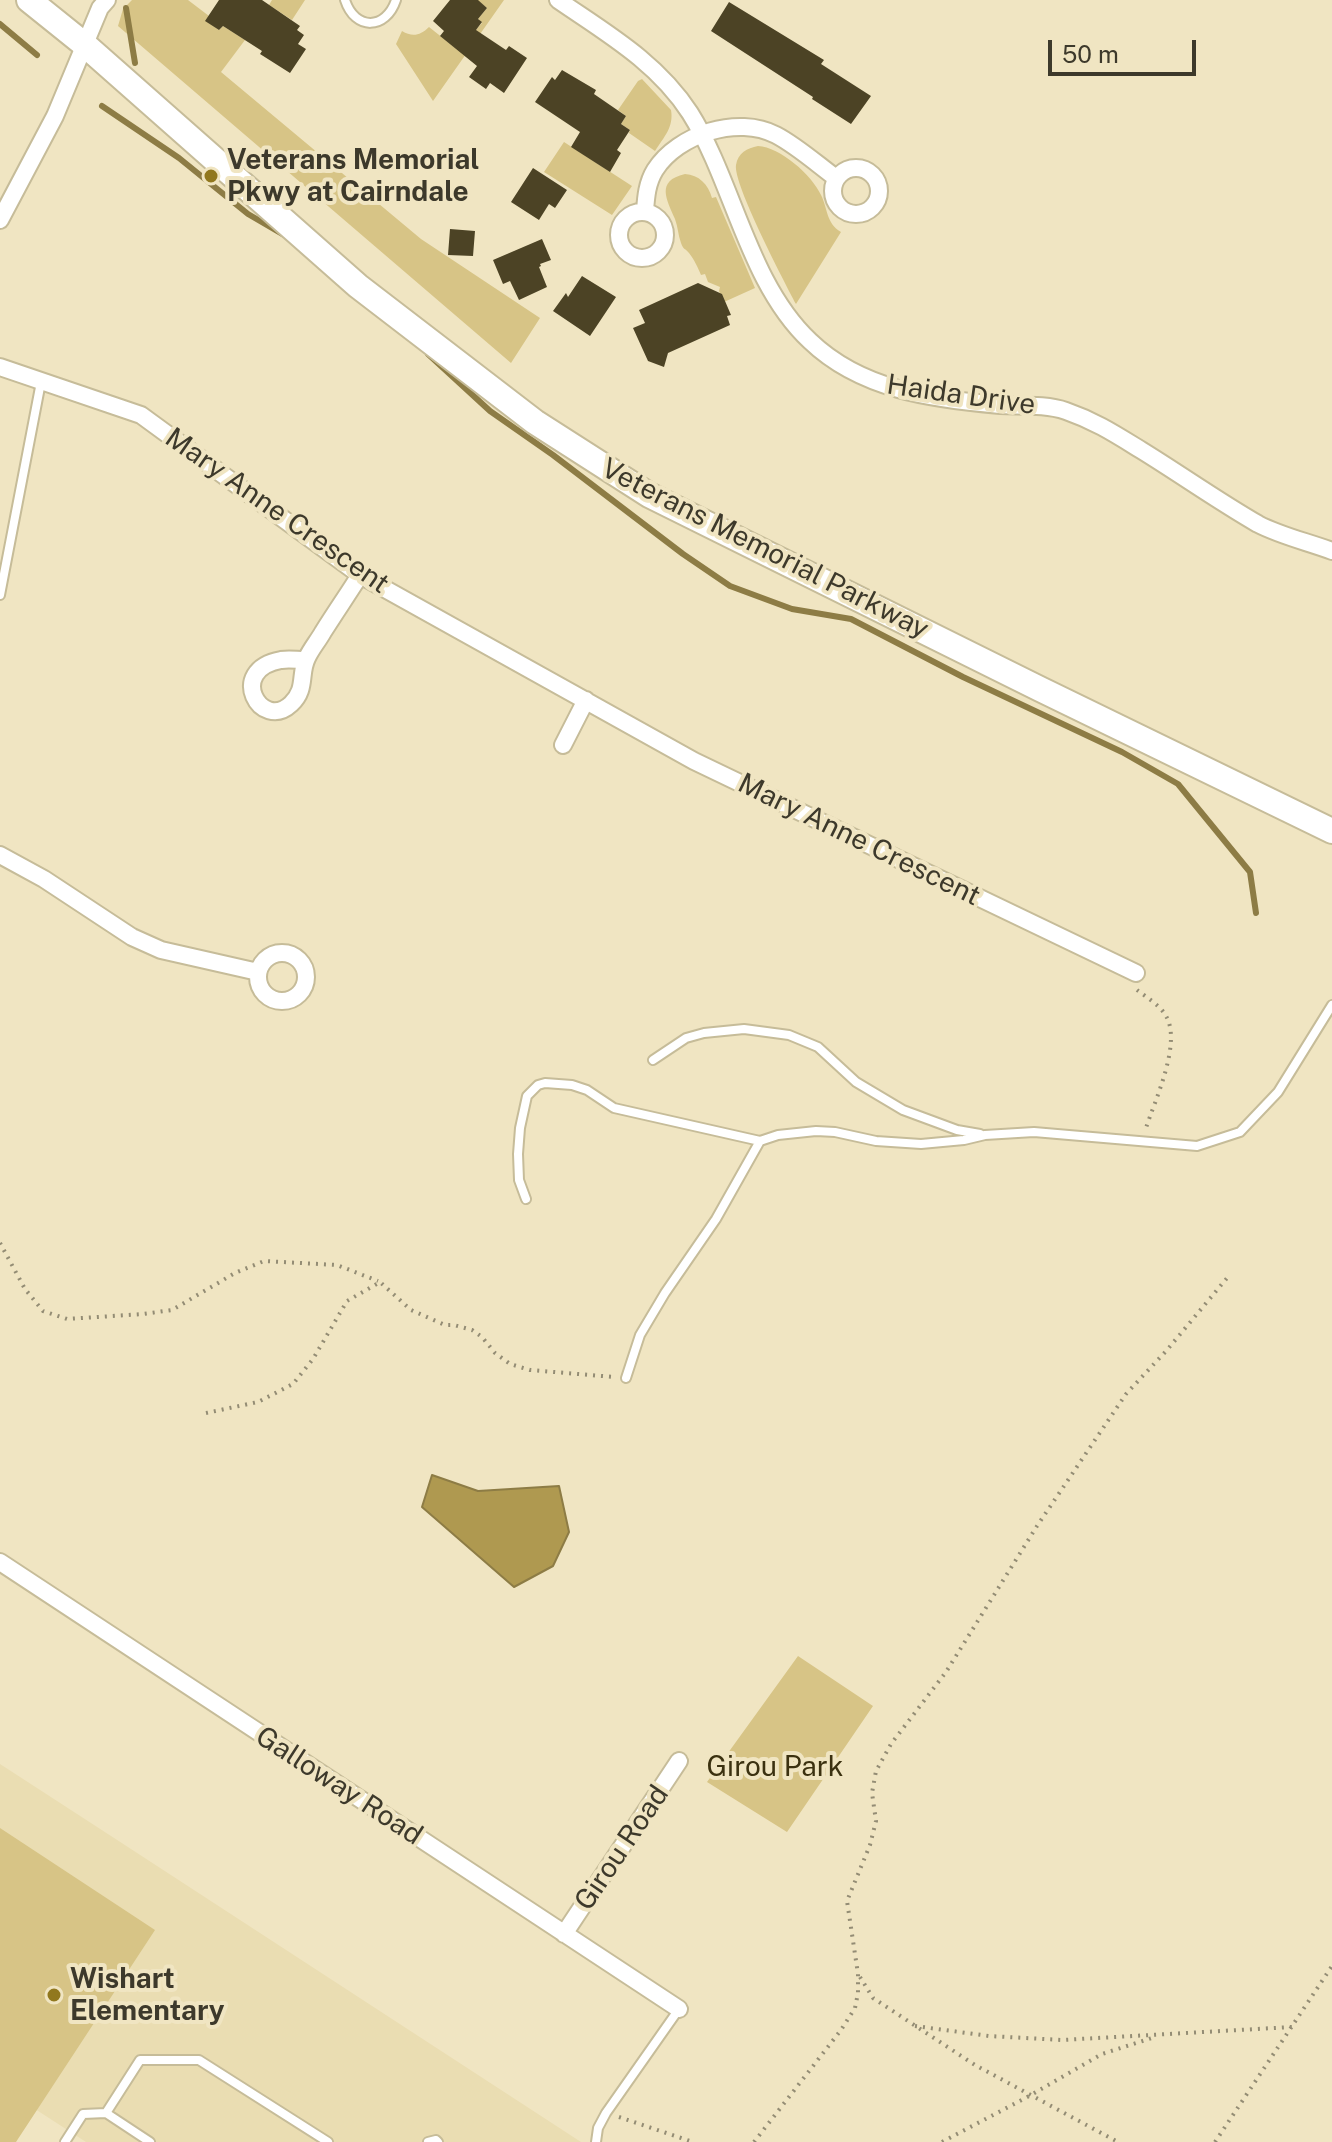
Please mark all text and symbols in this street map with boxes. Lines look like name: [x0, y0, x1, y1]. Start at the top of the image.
scale bar: [1052, 24, 1200, 74]
text: 50 m: [1062, 40, 1119, 68]
place label: Veterans Memorial Pkwy at Cairndale: [227, 143, 479, 209]
marker: Veterans Memorial Pkwy at Cairndale: [202, 167, 220, 185]
street label: Haida Drive: [885, 368, 1037, 422]
street label: Mary Anne Crescent: [159, 421, 395, 601]
street label: Veterans Memorial Parkway: [596, 452, 934, 646]
street label: Mary Anne Crescent: [732, 767, 986, 913]
street label: Galloway Road: [249, 1720, 429, 1852]
park label: Girou Park: [707, 1750, 843, 1784]
street label: Girou Road: [568, 1779, 676, 1917]
place label: Wishart Elementary: [70, 1962, 225, 2028]
marker: Wishart Elementary: [45, 1986, 63, 2004]

